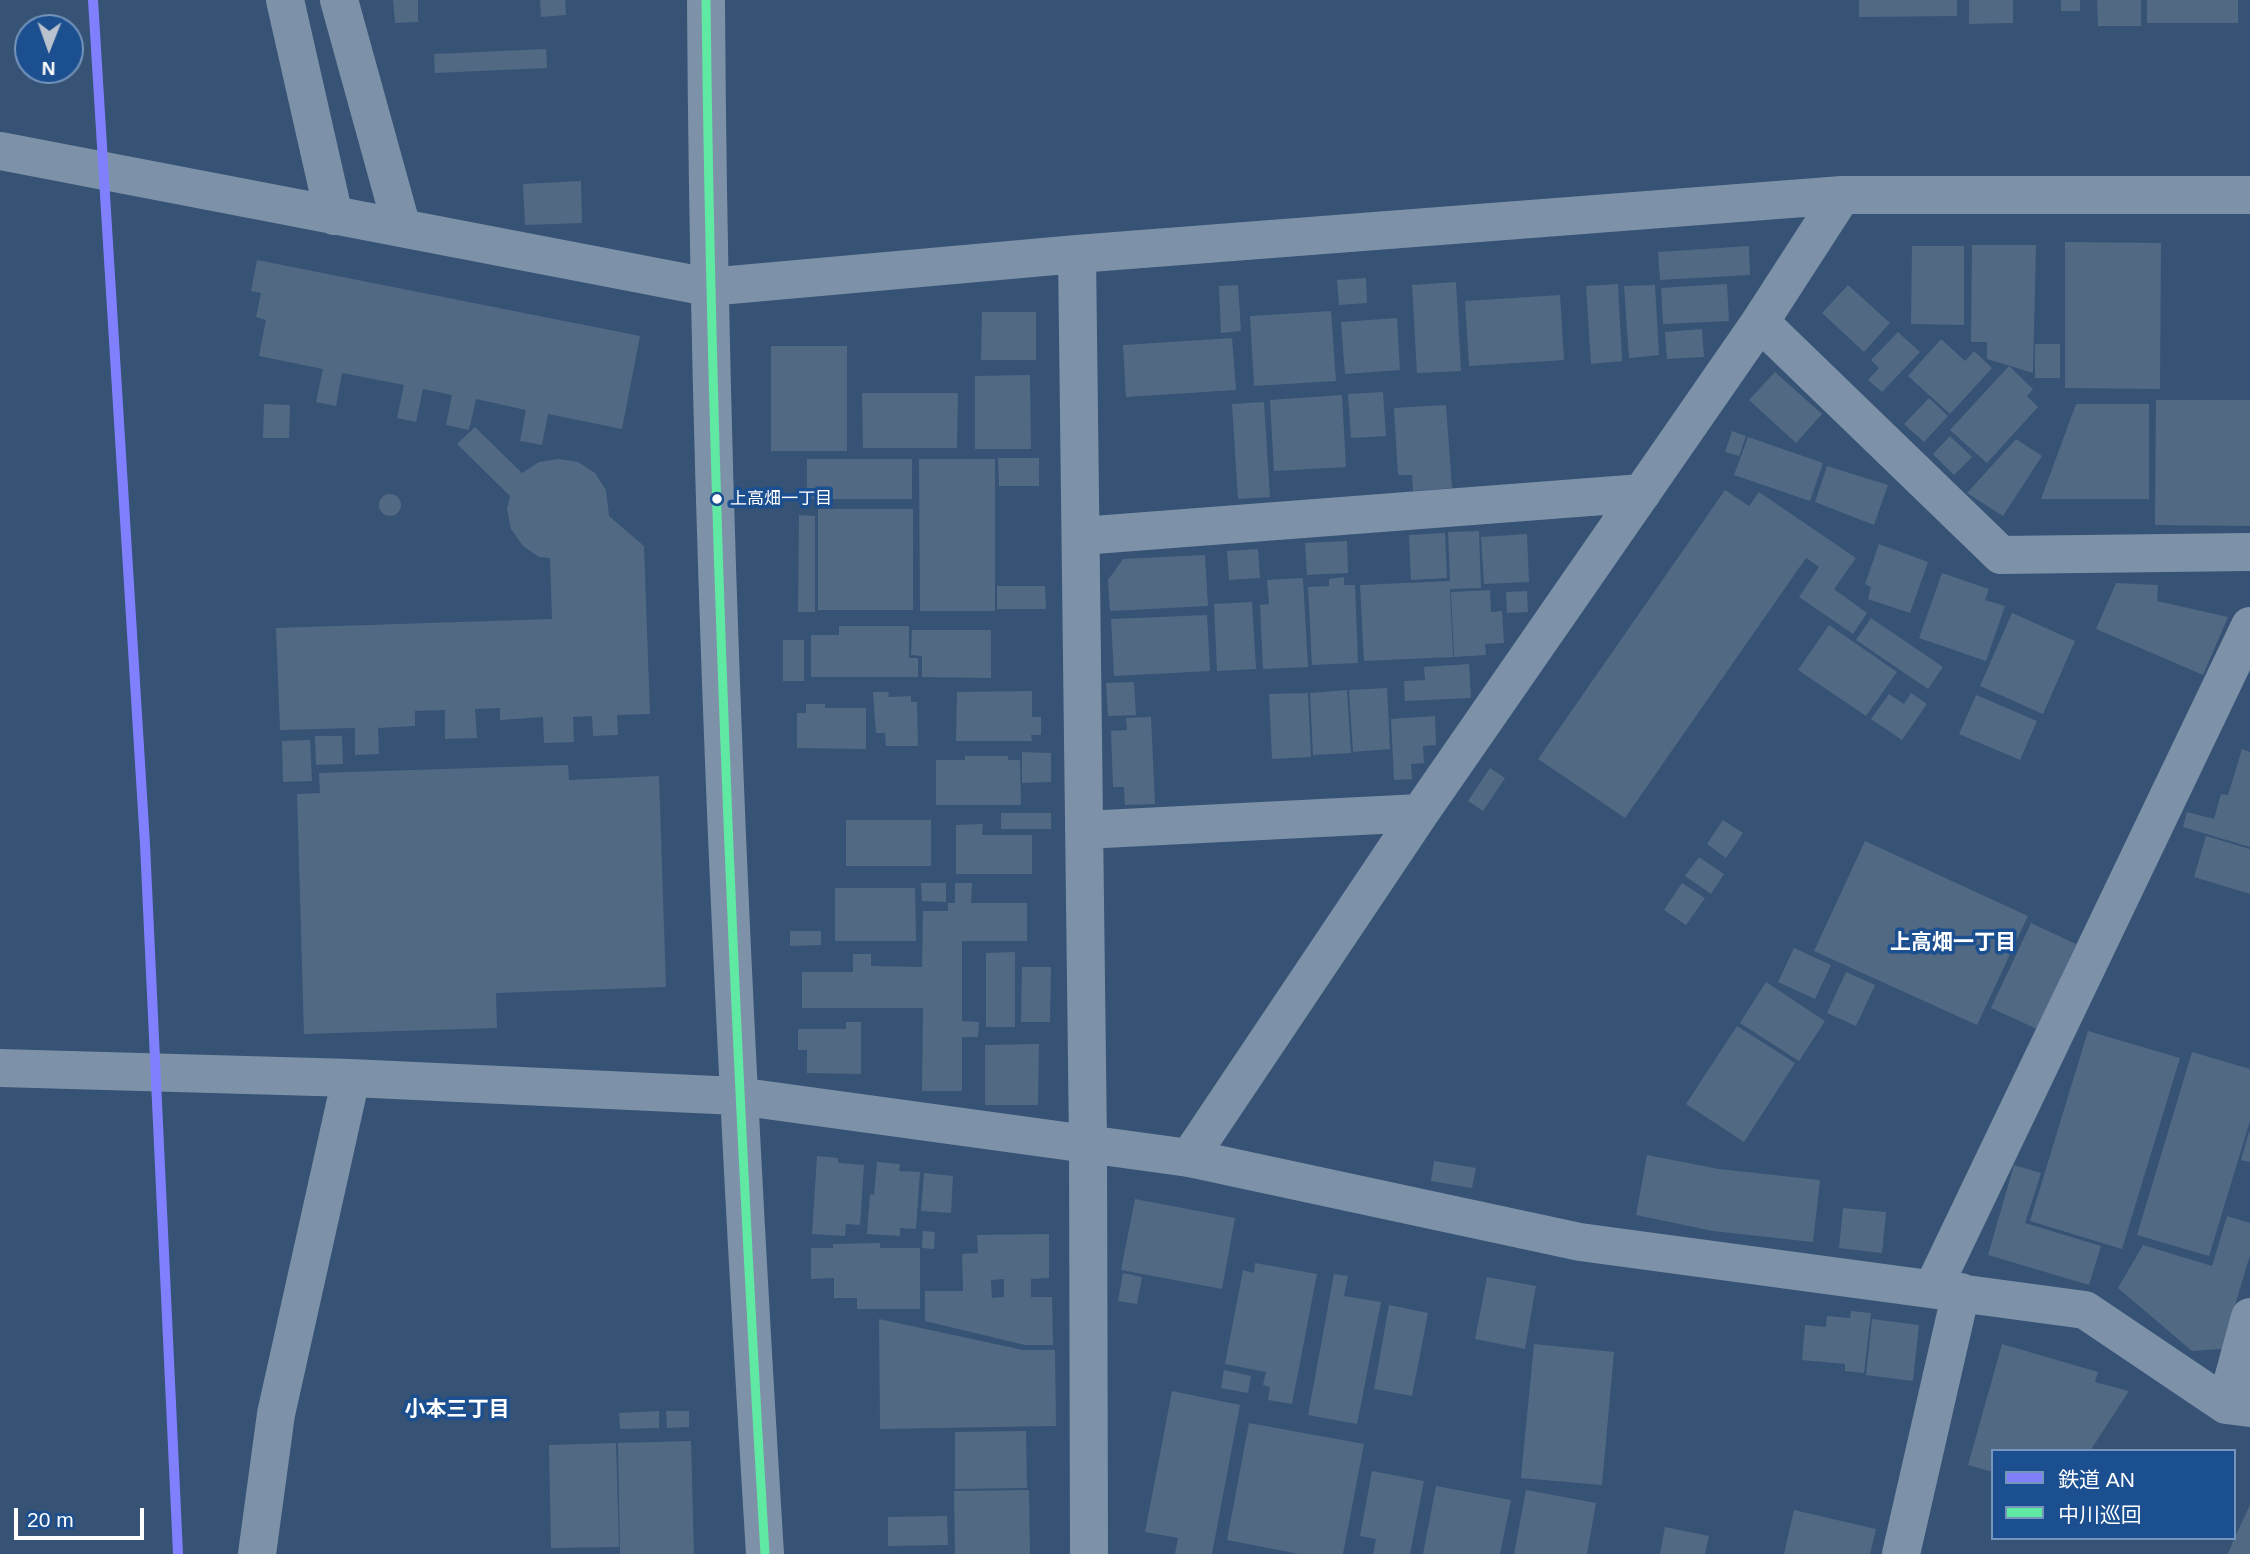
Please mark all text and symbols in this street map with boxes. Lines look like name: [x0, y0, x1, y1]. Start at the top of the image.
north arrow: [14, 14, 84, 84]
text: N: [42, 58, 56, 79]
place label: 上高畑一丁目: [730, 489, 832, 509]
marker: 上高畑一丁目: [710, 492, 724, 506]
district label: 上高畑一丁目: [1890, 930, 2016, 956]
district label: 小本三丁目: [405, 1397, 509, 1423]
legend: [1991, 1449, 2236, 1540]
text: 鉄道 AN: [2058, 1468, 2135, 1491]
scale bar: [18, 1494, 147, 1538]
text: 中川巡回: [2058, 1503, 2142, 1526]
text: 20 m: [27, 1508, 74, 1531]

